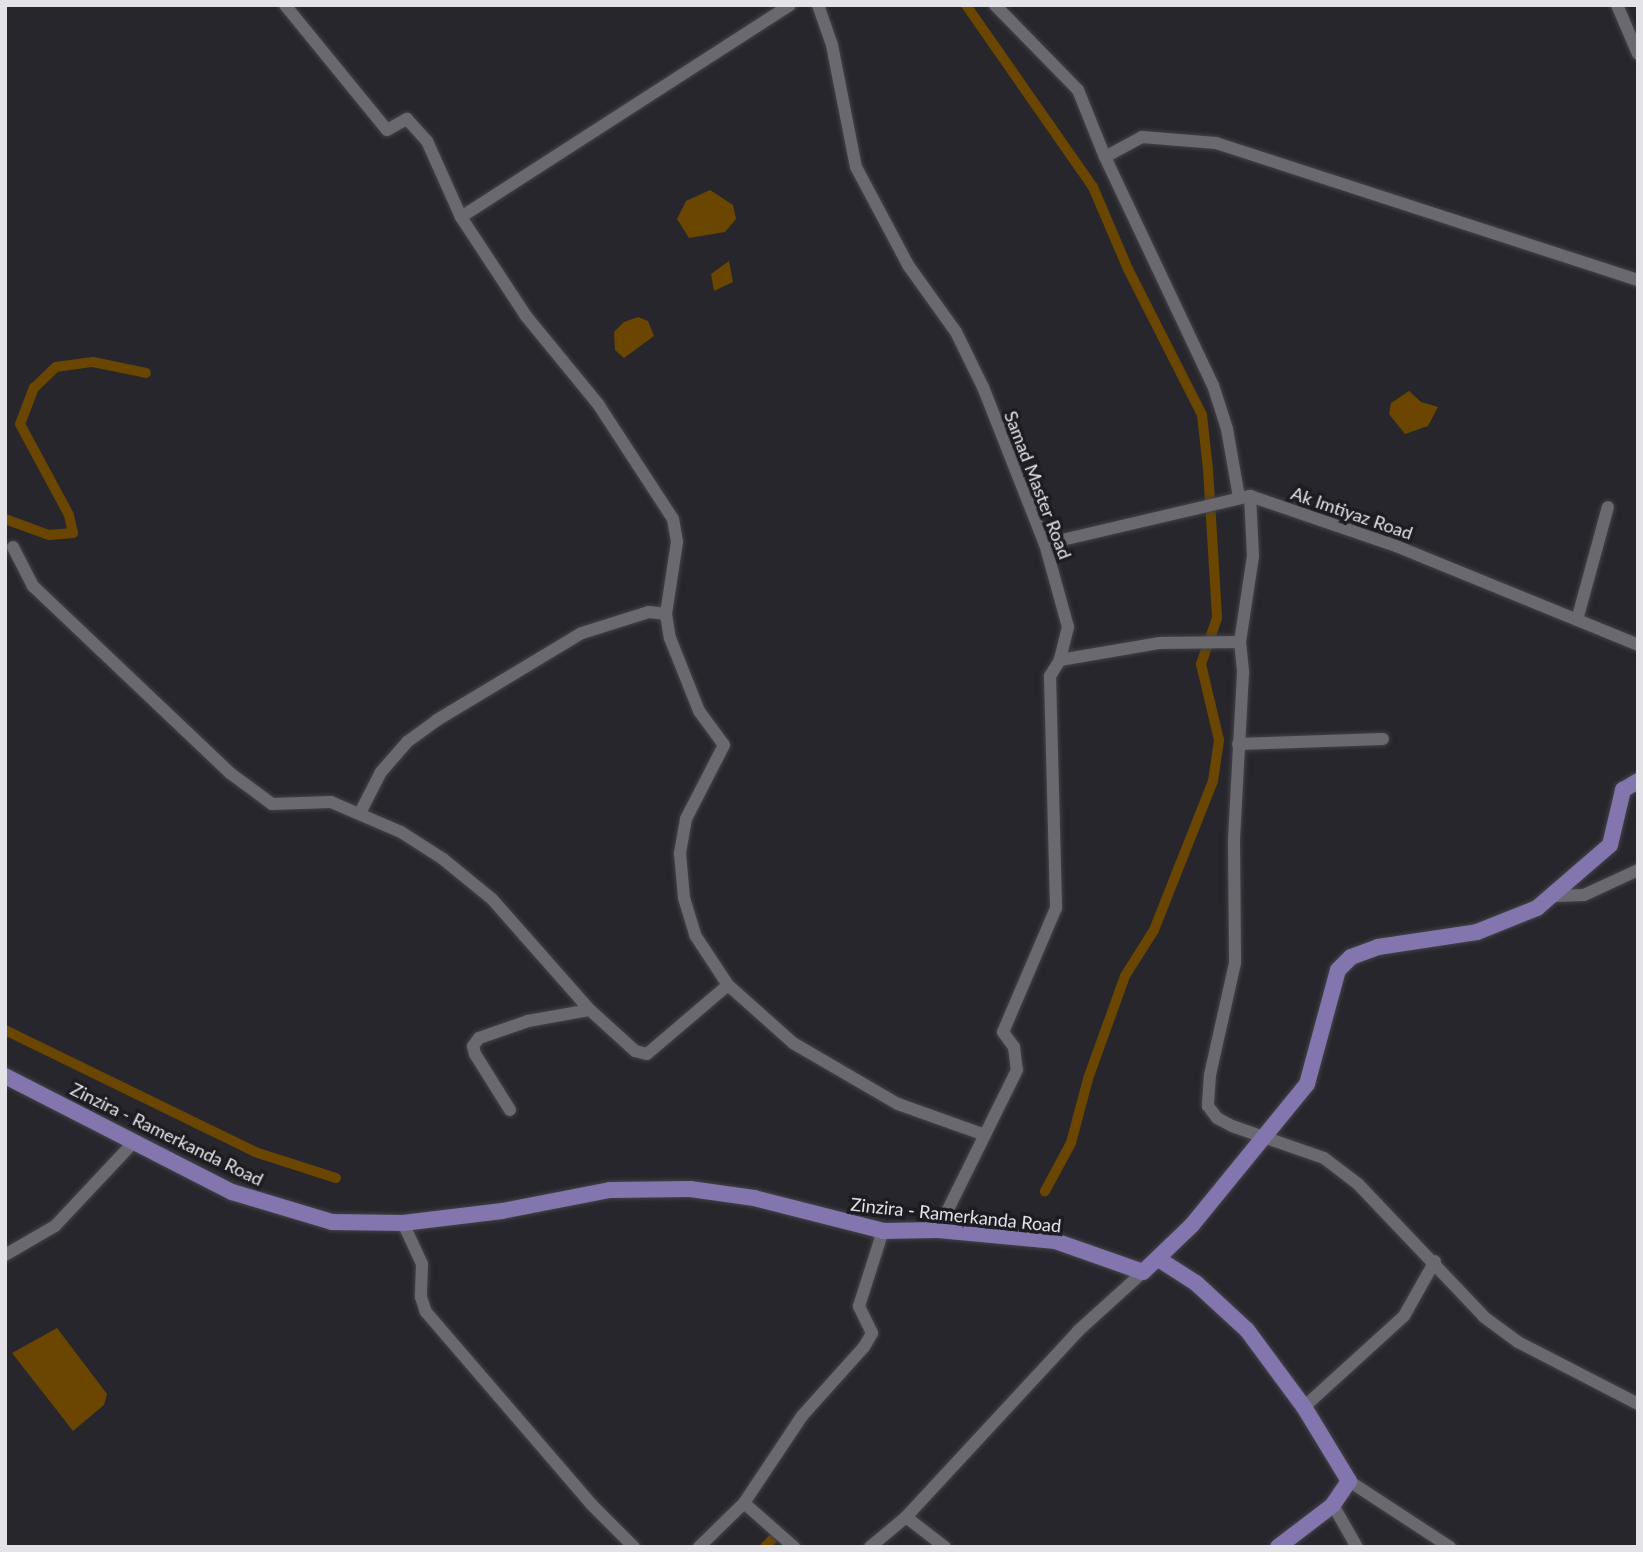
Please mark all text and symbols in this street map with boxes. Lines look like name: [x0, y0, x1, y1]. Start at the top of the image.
street label: Samad Master Road: [1000, 408, 1076, 562]
street label: Ak Imtiyaz Road: [1288, 482, 1416, 544]
street label: Zinzira - Ramerkanda Road: [67, 1078, 267, 1190]
street label: Zinzira - Ramerkanda Road: [850, 1193, 1062, 1237]

